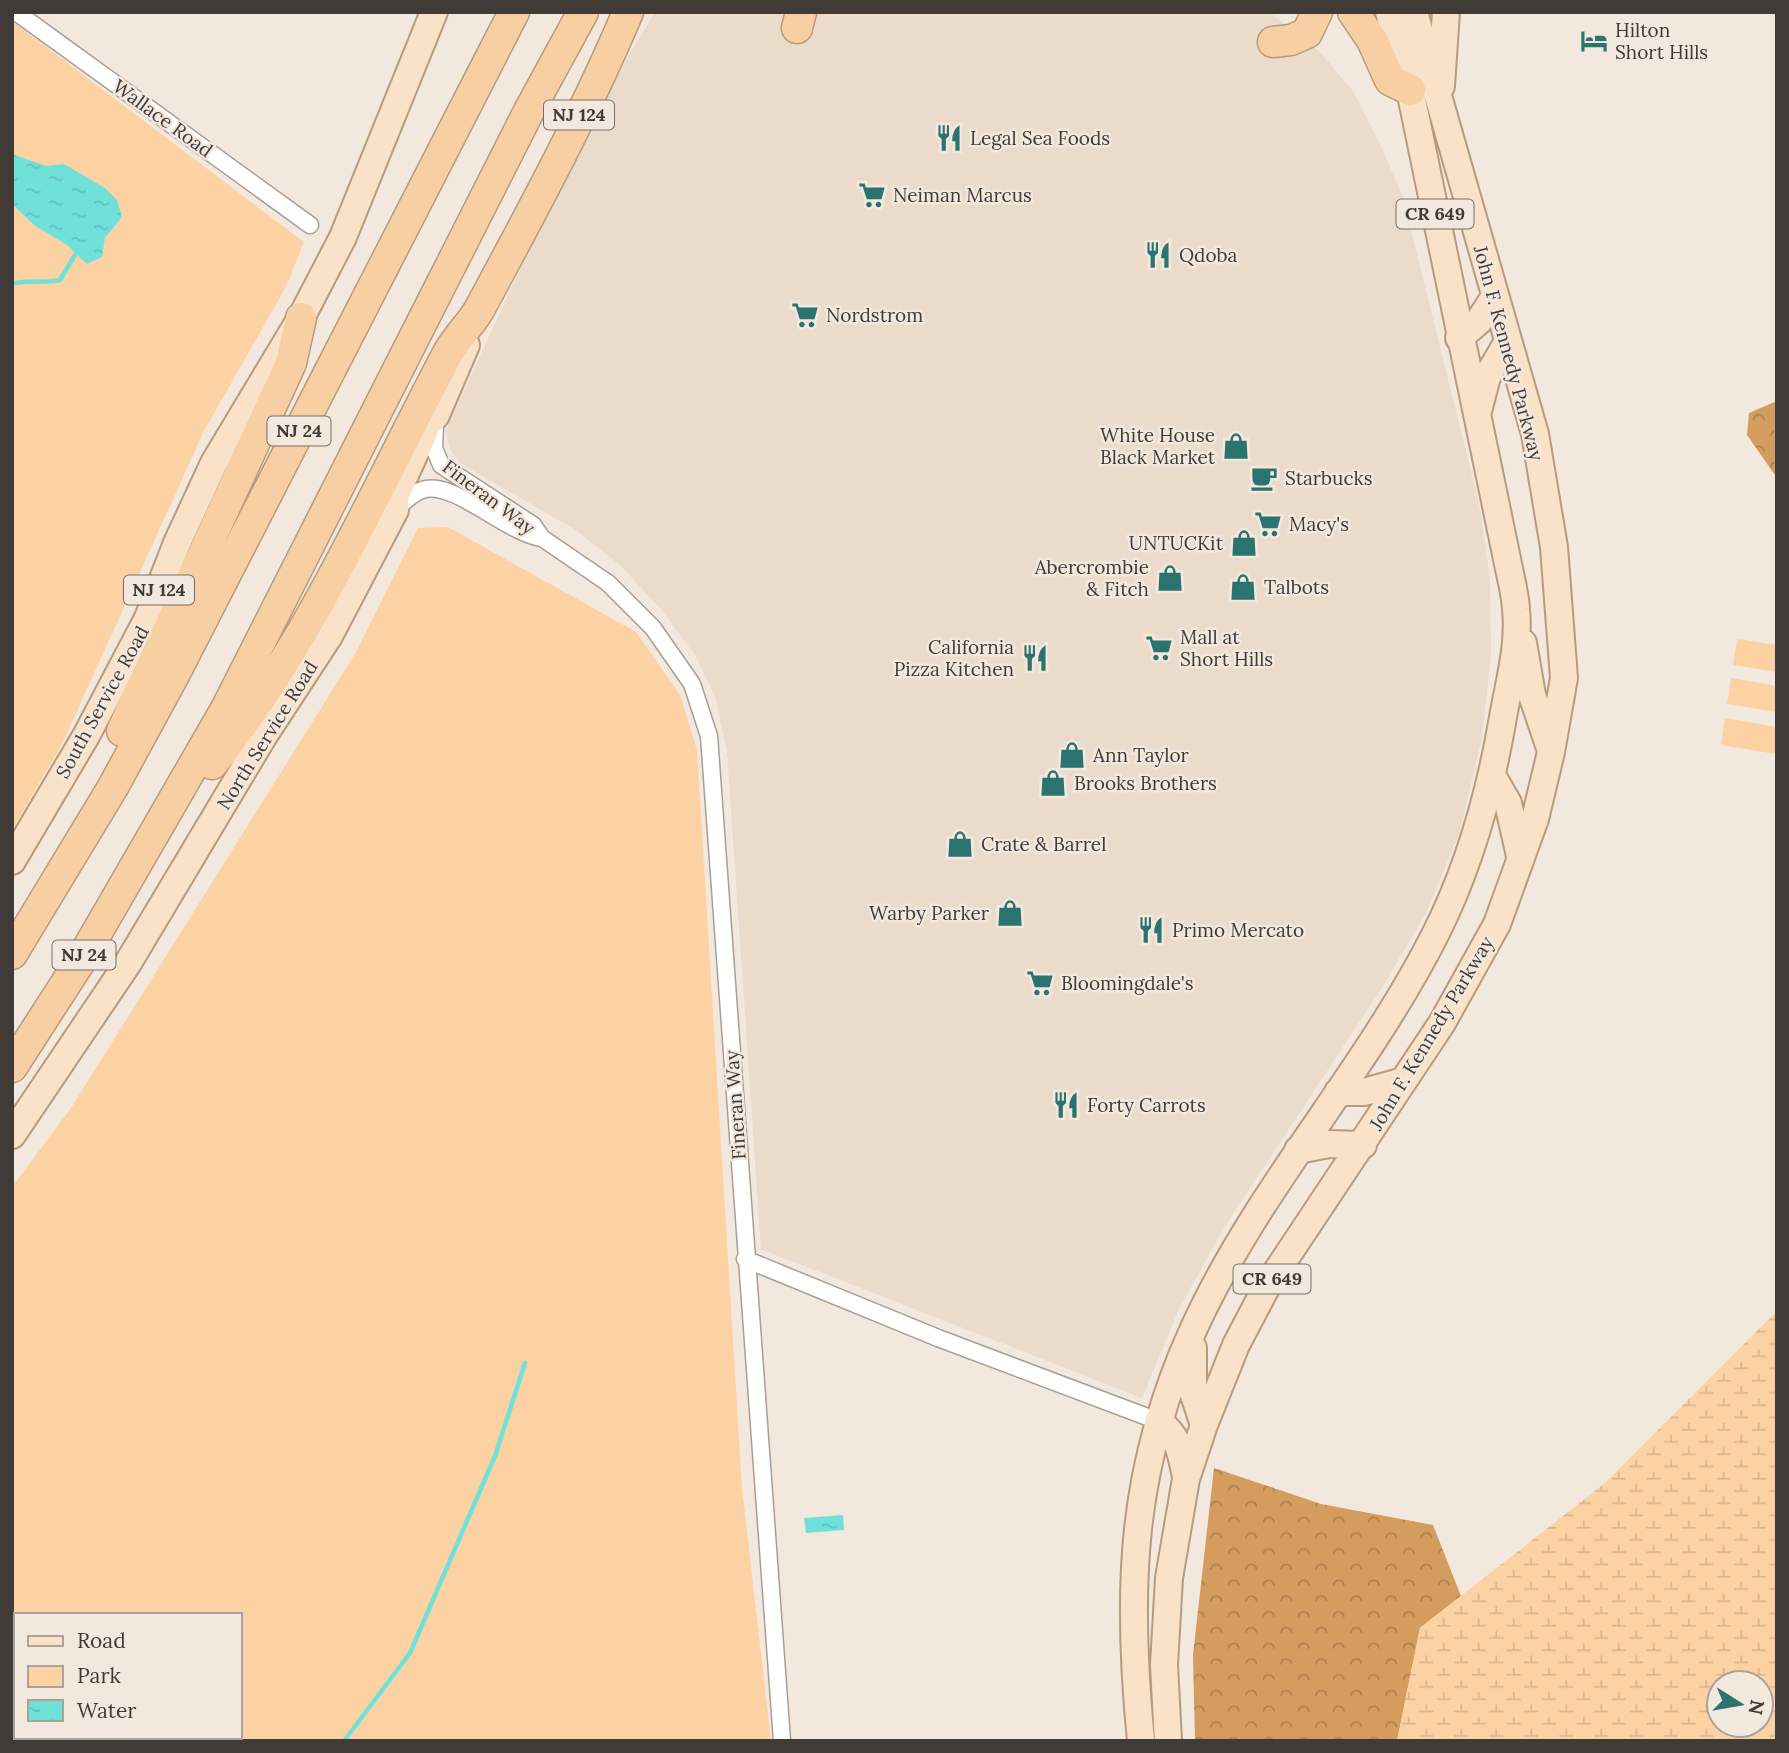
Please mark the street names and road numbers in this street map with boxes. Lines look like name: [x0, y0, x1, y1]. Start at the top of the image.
street label: Wallace Road: [108, 74, 218, 162]
road number: NJ 124: [544, 100, 614, 130]
road number: CR 649: [1396, 200, 1474, 229]
street label: John F. Kennedy Parkway: [1468, 242, 1549, 463]
road number: NJ 24: [268, 416, 330, 446]
street label: Fineran Way: [438, 454, 540, 540]
road number: NJ 124: [124, 576, 194, 604]
street label: South Service Road: [50, 622, 154, 782]
street label: North Service Road: [211, 656, 323, 814]
street label: John F. Kennedy Parkway: [1363, 932, 1498, 1135]
road number: NJ 24: [52, 940, 116, 970]
street label: Fineran Way: [719, 1049, 751, 1161]
road number: CR 649: [1234, 1264, 1310, 1294]

